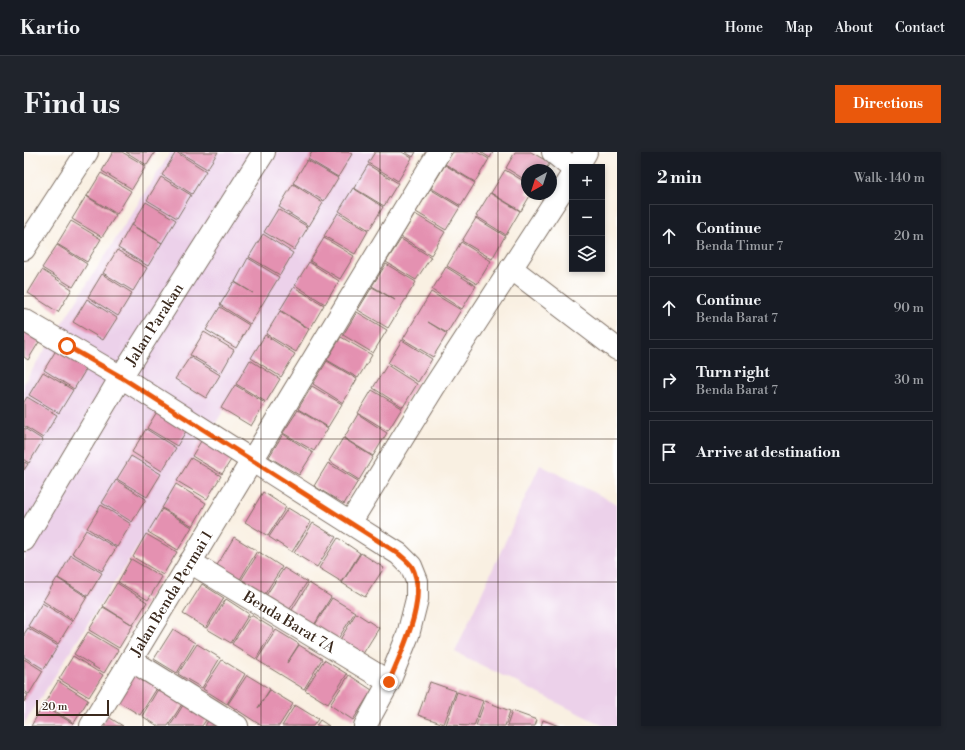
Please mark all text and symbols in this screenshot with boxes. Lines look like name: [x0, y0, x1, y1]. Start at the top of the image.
text: Kartio: [20, 16, 80, 40]
text: Home: [725, 19, 763, 37]
text: Map: [785, 19, 813, 37]
text: About: [835, 19, 873, 37]
text: Contact: [895, 19, 945, 37]
button: Directions: [835, 85, 941, 123]
text: Find us: [24, 87, 120, 122]
north arrow: [521, 164, 557, 200]
map controls: [569, 164, 605, 272]
button: +: [569, 164, 605, 200]
text: 2 min: [657, 167, 702, 189]
text: Walk · 140 m: [854, 170, 925, 186]
button: −: [569, 200, 605, 236]
text: Continue: [696, 219, 761, 238]
icon: ahead: [658, 225, 680, 247]
text: 20 m: [894, 228, 924, 244]
button: layers: [569, 236, 605, 272]
text: Benda Timur 7: [696, 238, 783, 254]
street label: Jalan Parakan: [121, 280, 188, 370]
text: Continue: [696, 291, 761, 310]
icon: ahead: [658, 297, 680, 319]
text: 90 m: [893, 300, 924, 316]
text: Benda Barat 7: [696, 310, 778, 326]
route start: [58, 337, 76, 355]
text: Turn right: [696, 363, 770, 382]
icon: right: [658, 369, 680, 391]
text: 30 m: [894, 372, 924, 388]
text: Benda Barat 7: [696, 382, 778, 398]
icon: arrive: [658, 441, 680, 463]
text: Arrive at destination: [696, 443, 840, 462]
street label: Jalan Benda Permai 1: [126, 527, 217, 661]
street label: Benda Barat 7A: [238, 587, 339, 658]
route end: [380, 673, 398, 691]
scale bar: [36, 698, 109, 717]
text: 20 m: [42, 700, 67, 714]

